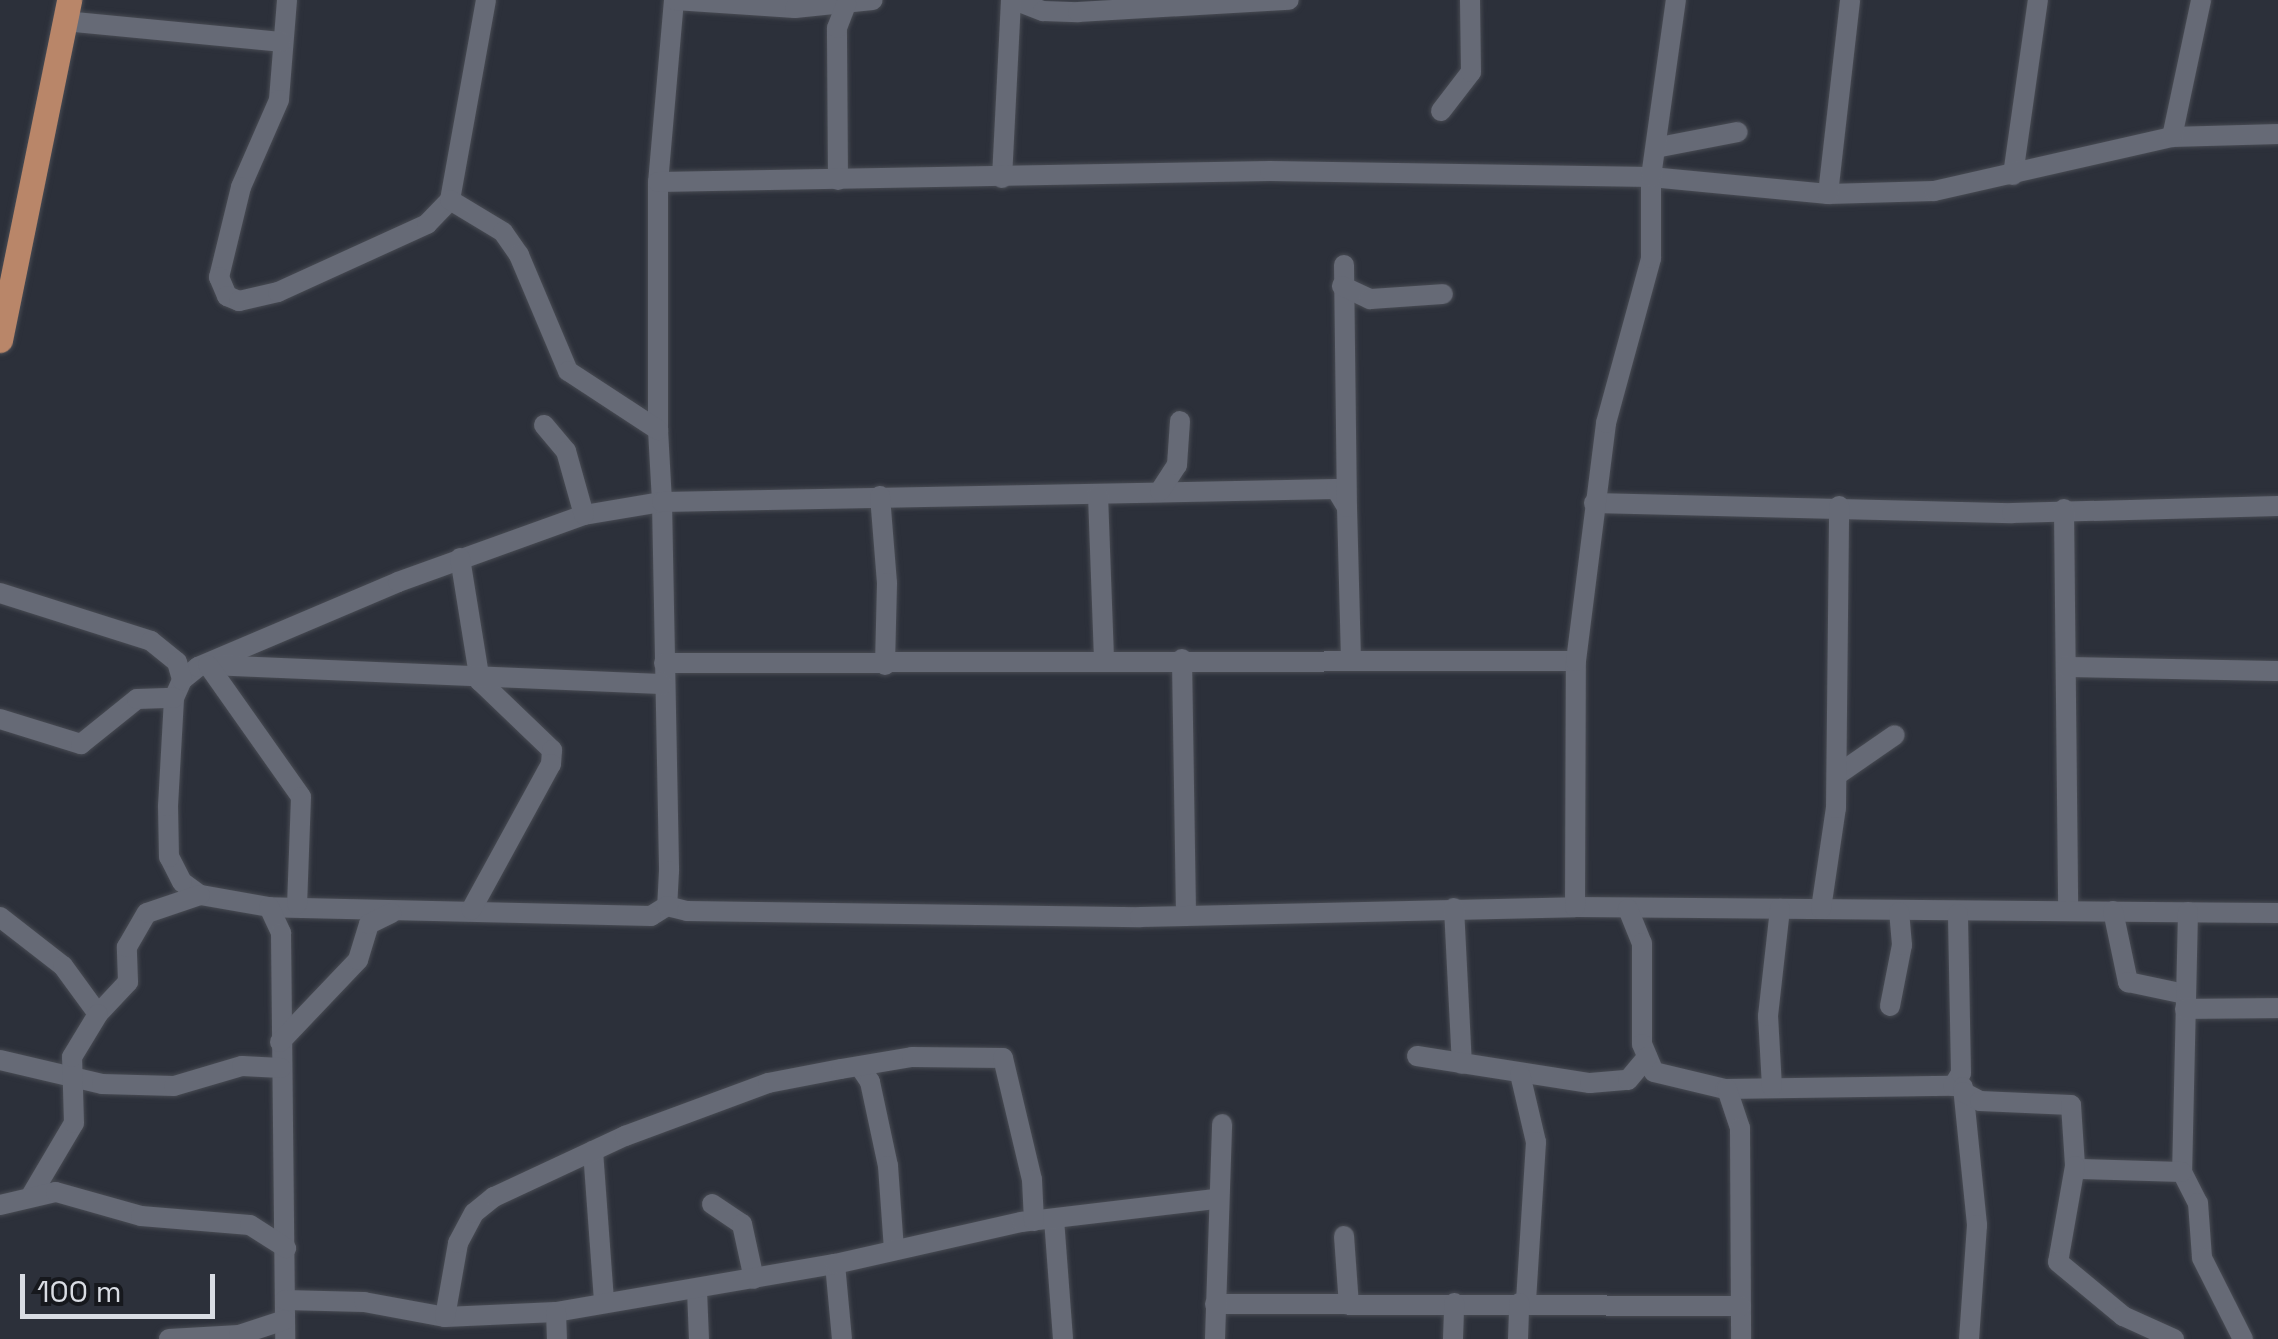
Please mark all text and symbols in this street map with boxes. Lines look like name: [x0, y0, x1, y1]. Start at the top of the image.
scale bar: [25, 1254, 220, 1316]
text: 100 m: [37, 1272, 122, 1311]

